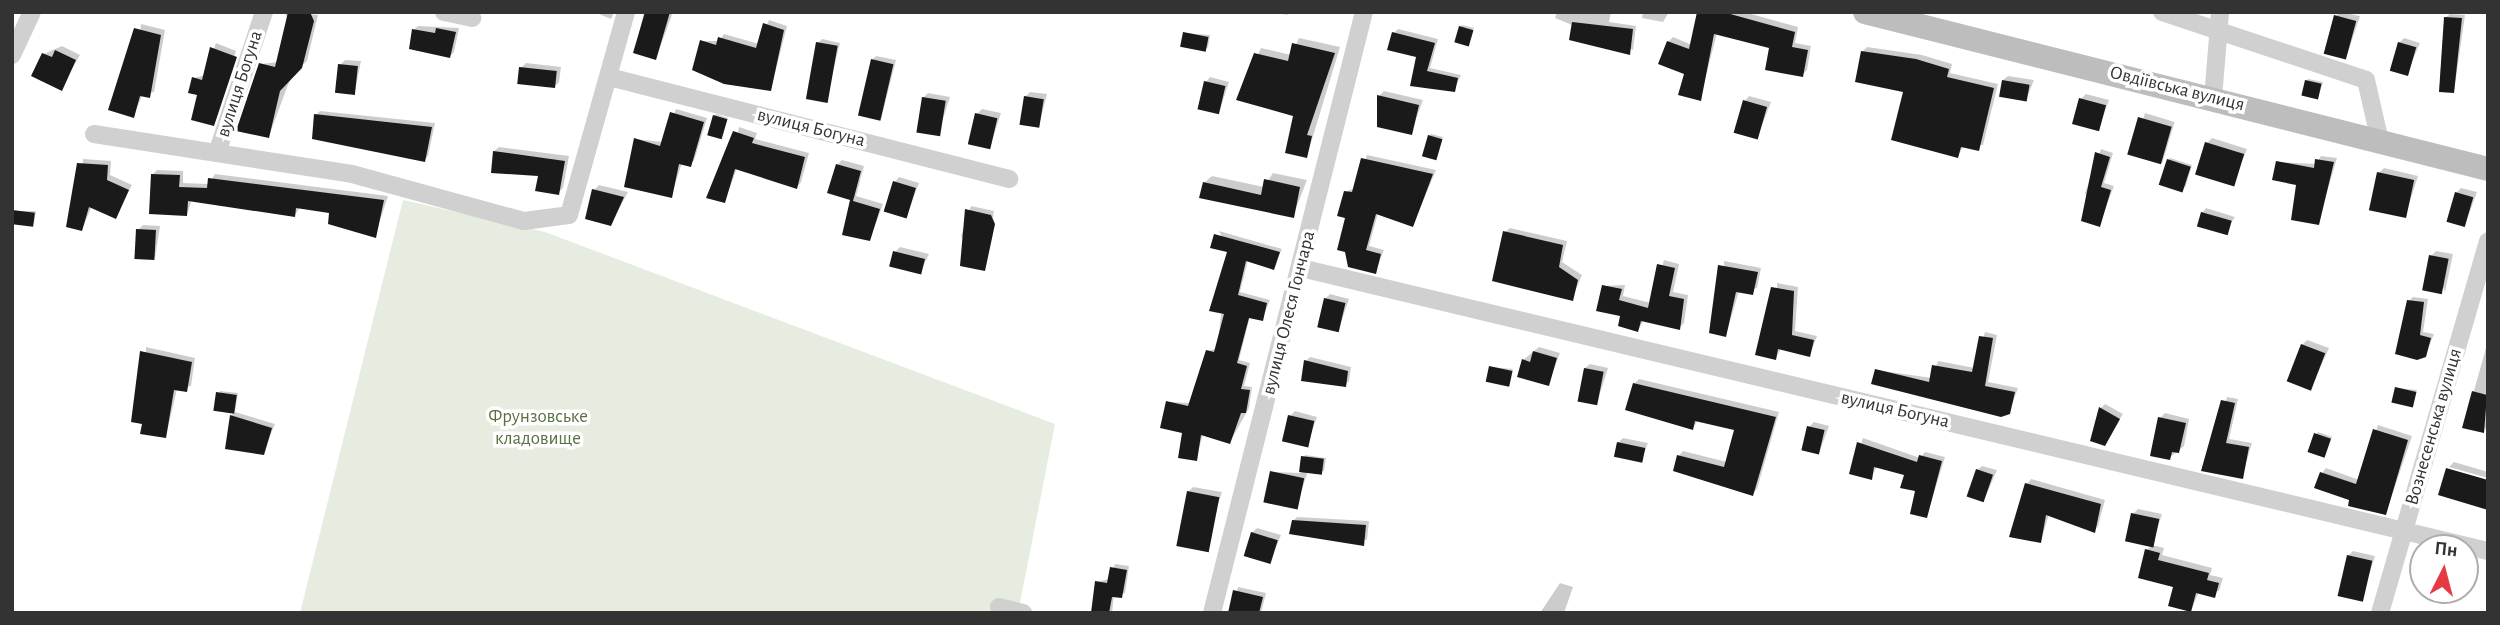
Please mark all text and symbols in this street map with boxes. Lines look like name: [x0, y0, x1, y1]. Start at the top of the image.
street label: вулиця Богуна: [212, 28, 268, 140]
street label: Овдіївська вулиця: [2107, 61, 2247, 117]
street label: вулиця Богуна: [755, 104, 867, 152]
street label: вулиця Олеся Гончара: [1258, 229, 1320, 397]
street label: Вознесенська вулиця: [2401, 346, 2467, 508]
street label: вулиця Богуна: [1839, 386, 1951, 434]
park label: Фрунзовське кладовище: [488, 406, 588, 450]
north arrow: [2409, 534, 2479, 604]
text: Пн: [2434, 539, 2459, 560]

